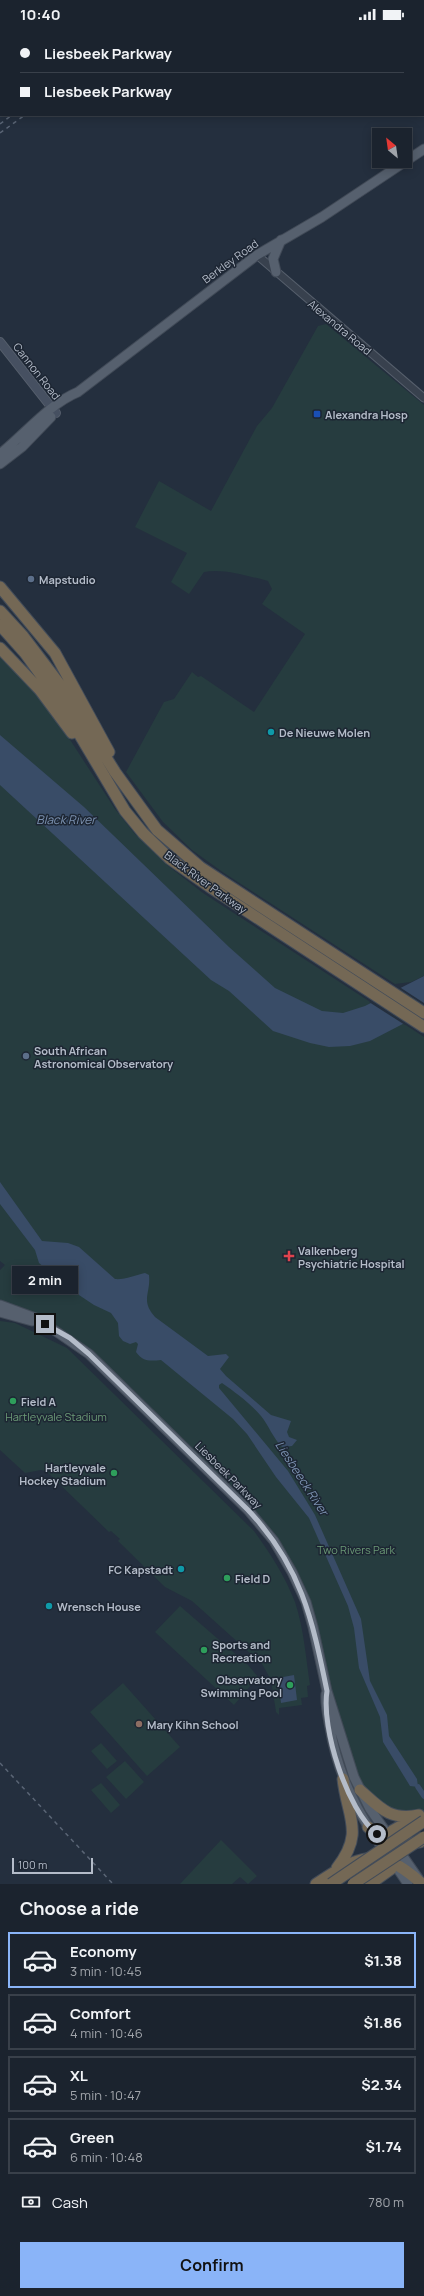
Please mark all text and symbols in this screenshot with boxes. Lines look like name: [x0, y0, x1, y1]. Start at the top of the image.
text: 10:40: [20, 4, 61, 25]
text: Liesbeek Parkway: [44, 43, 172, 64]
text: Liesbeek Parkway: [44, 81, 172, 102]
north arrow: [372, 128, 412, 168]
map controls: [372, 128, 412, 168]
street label: Berkley Road: [199, 236, 261, 286]
street label: Alexandra Road: [305, 296, 375, 358]
street label: Cannon Road: [10, 339, 64, 403]
place label: Alexandra Hosp: [325, 407, 408, 422]
marker: Alexandra Hosp: [312, 409, 322, 419]
place label: Mapstudio: [39, 572, 96, 587]
marker: Mapstudio: [26, 574, 36, 584]
place label: De Nieuwe Molen: [279, 725, 370, 740]
marker: De Nieuwe Molen: [266, 727, 276, 737]
water label: Black River: [36, 811, 97, 828]
street label: Black River Parkway: [162, 847, 250, 917]
place label: South African Astronomical Observatory: [34, 1043, 174, 1071]
marker: South African Astronomical Observatory: [21, 1051, 31, 1061]
place label: Valkenberg Psychiatric Hospital: [298, 1243, 405, 1271]
marker: Valkenberg Psychiatric Hospital: [283, 1250, 295, 1262]
callout: 2 min: [12, 1266, 78, 1294]
text: 2 min: [28, 1271, 62, 1289]
route end: [36, 1315, 54, 1333]
place label: Field A: [21, 1394, 57, 1409]
marker: Field A: [8, 1396, 18, 1406]
park label: Hartleyvale Stadium: [5, 1409, 107, 1424]
water label: Liesbeeck River: [271, 1437, 333, 1520]
street label: Liesbeek Parkway: [192, 1438, 266, 1512]
place label: Hartleyvale Hockey Stadium: [19, 1460, 106, 1488]
marker: Hartleyvale Hockey Stadium: [109, 1468, 119, 1478]
park label: Two Rivers Park: [317, 1542, 395, 1557]
place label: FC Kapstadt: [108, 1562, 173, 1577]
marker: FC Kapstadt: [176, 1564, 186, 1574]
place label: Field D: [235, 1571, 271, 1586]
marker: Field D: [222, 1573, 232, 1583]
place label: Wrensch House: [57, 1599, 141, 1614]
marker: Wrensch House: [44, 1601, 54, 1611]
place label: Sports and Recreation: [212, 1637, 271, 1665]
marker: Sports and Recreation: [199, 1645, 209, 1655]
place label: Observatory Swimming Pool: [201, 1672, 283, 1700]
marker: Observatory Swimming Pool: [285, 1680, 295, 1690]
place label: Mary Kihn School: [147, 1717, 239, 1732]
marker: Mary Kihn School: [134, 1719, 144, 1729]
route start: [368, 1825, 386, 1843]
scale bar: [12, 1856, 93, 1875]
text: 100 m: [18, 1857, 47, 1872]
text: Choose a ride: [20, 1896, 139, 1920]
text: Economy: [70, 1941, 137, 1962]
icon: car: [22, 1942, 58, 1978]
text: $1.38: [364, 1950, 402, 1971]
text: 3 min · 10:45: [70, 1962, 142, 1980]
text: Comfort: [70, 2003, 131, 2024]
icon: car: [22, 2004, 58, 2040]
text: $1.86: [364, 2012, 402, 2033]
text: 4 min · 10:46: [70, 2024, 143, 2042]
text: XL: [70, 2065, 88, 2086]
icon: car: [22, 2066, 58, 2102]
text: $2.34: [361, 2074, 402, 2095]
text: 5 min · 10:47: [70, 2086, 141, 2104]
text: Green: [70, 2127, 114, 2148]
icon: car: [22, 2128, 58, 2164]
text: $1.74: [366, 2136, 402, 2157]
text: 6 min · 10:48: [70, 2148, 143, 2166]
icon: cash: [20, 2191, 42, 2213]
text: Cash: [52, 2192, 88, 2213]
text: 780 m: [368, 2193, 404, 2211]
button: Confirm: [20, 2242, 404, 2288]

